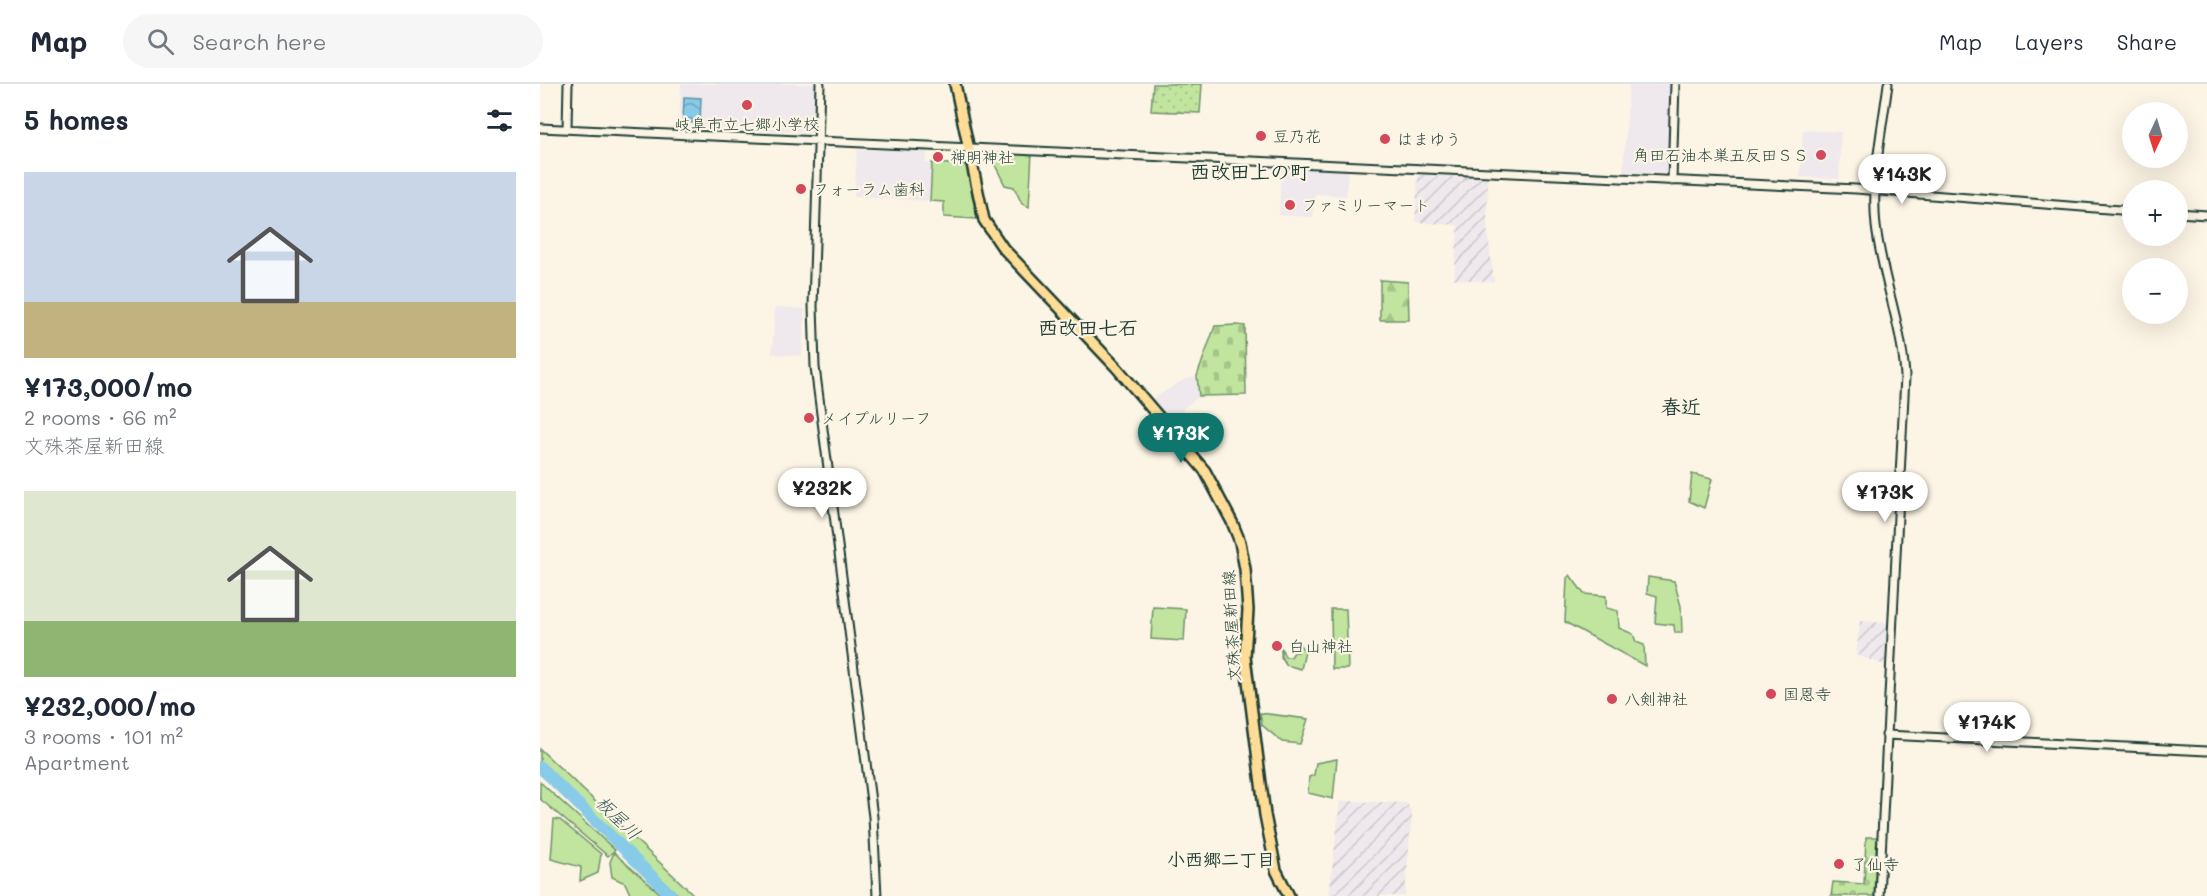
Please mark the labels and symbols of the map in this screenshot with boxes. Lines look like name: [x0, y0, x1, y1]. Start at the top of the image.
marker: 岐阜市立七郷小学校: [740, 98, 754, 112]
north arrow: [2122, 102, 2188, 168]
place label: 岐阜市立七郷小学校: [675, 113, 819, 134]
place label: 豆乃花: [1273, 125, 1321, 146]
place label: はまゆう: [1397, 128, 1461, 149]
marker: 豆乃花: [1254, 129, 1268, 143]
marker: はまゆう: [1378, 132, 1392, 146]
place label: 角田石油本巣五反田ＳＳ: [1633, 144, 1809, 165]
place label: 神明神社: [950, 146, 1014, 167]
marker: 角田石油本巣五反田ＳＳ: [1814, 148, 1828, 162]
marker: 神明神社: [931, 150, 945, 164]
pin: ¥143K: [1860, 154, 1944, 205]
district label: 西改田上の町: [1190, 158, 1310, 184]
place label: フォーラム歯科: [813, 178, 925, 199]
marker: フォーラム歯科: [794, 182, 808, 196]
place label: ファミリーマート: [1302, 194, 1430, 215]
marker: ファミリーマート: [1283, 198, 1297, 212]
district label: 西改田七石: [1038, 314, 1138, 340]
district label: 春近: [1661, 393, 1701, 419]
place label: メイプルリーフ: [821, 407, 931, 428]
marker: メイプルリーフ: [802, 411, 816, 425]
pin: ¥173K: [1139, 413, 1223, 464]
pin: ¥232K: [780, 468, 864, 519]
pin: ¥173K: [1843, 472, 1927, 523]
street label: 文殊茶屋新田線: [1217, 570, 1244, 683]
place label: 白山神社: [1289, 635, 1353, 656]
marker: 白山神社: [1270, 639, 1284, 653]
place label: 国恩寺: [1783, 683, 1831, 704]
marker: 国恩寺: [1764, 687, 1778, 701]
place label: 八剣神社: [1624, 688, 1688, 709]
marker: 八剣神社: [1605, 692, 1619, 706]
pin: ¥174K: [1945, 702, 2029, 753]
water label: 板屋川: [591, 790, 646, 845]
district label: 小西郷二丁目: [1167, 847, 1275, 871]
place label: 了仙寺: [1851, 853, 1899, 874]
marker: 了仙寺: [1832, 857, 1846, 871]

